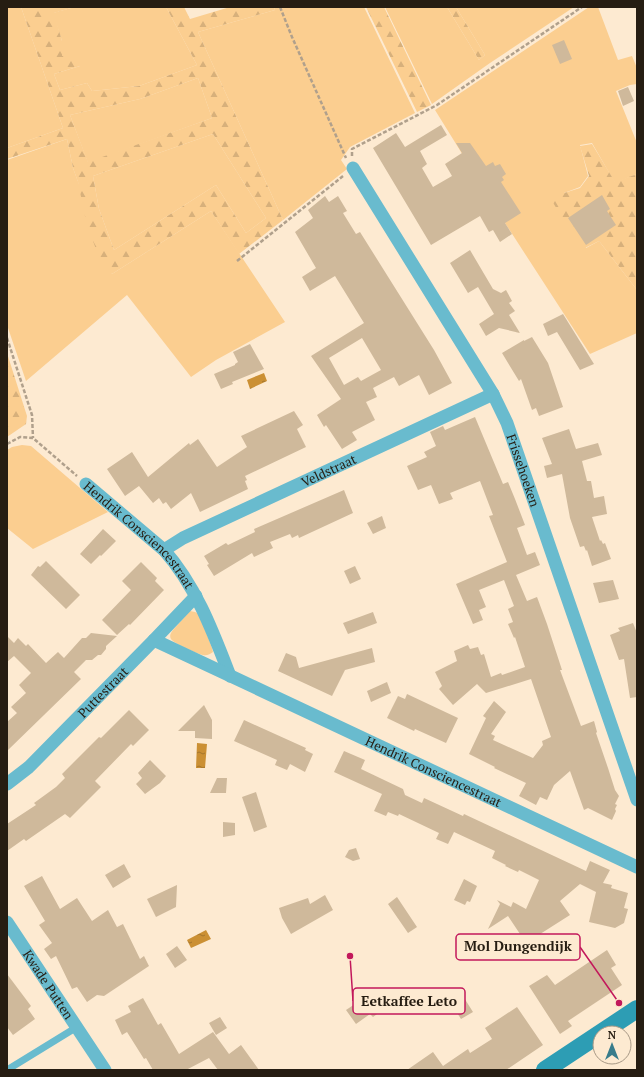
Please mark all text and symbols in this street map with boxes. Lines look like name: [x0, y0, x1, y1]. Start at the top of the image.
street label: Frissehoeken: [502, 431, 544, 509]
street label: Veldstraat: [298, 450, 359, 491]
street label: Hendrik Consciencestraat: [80, 477, 199, 592]
street label: Puttestraat: [74, 662, 132, 721]
street label: Hendrik Consciencestraat: [363, 732, 505, 811]
callout: Mol Dungendijk: [456, 934, 580, 960]
text: Mol Dungendijk: [464, 936, 573, 955]
street label: Kwade Putten: [19, 946, 78, 1023]
callout: Eetkaffee Leto: [353, 988, 465, 1014]
text: Eetkaffee Leto: [361, 991, 457, 1010]
north arrow: [592, 1025, 632, 1065]
text: N: [608, 1028, 617, 1042]

